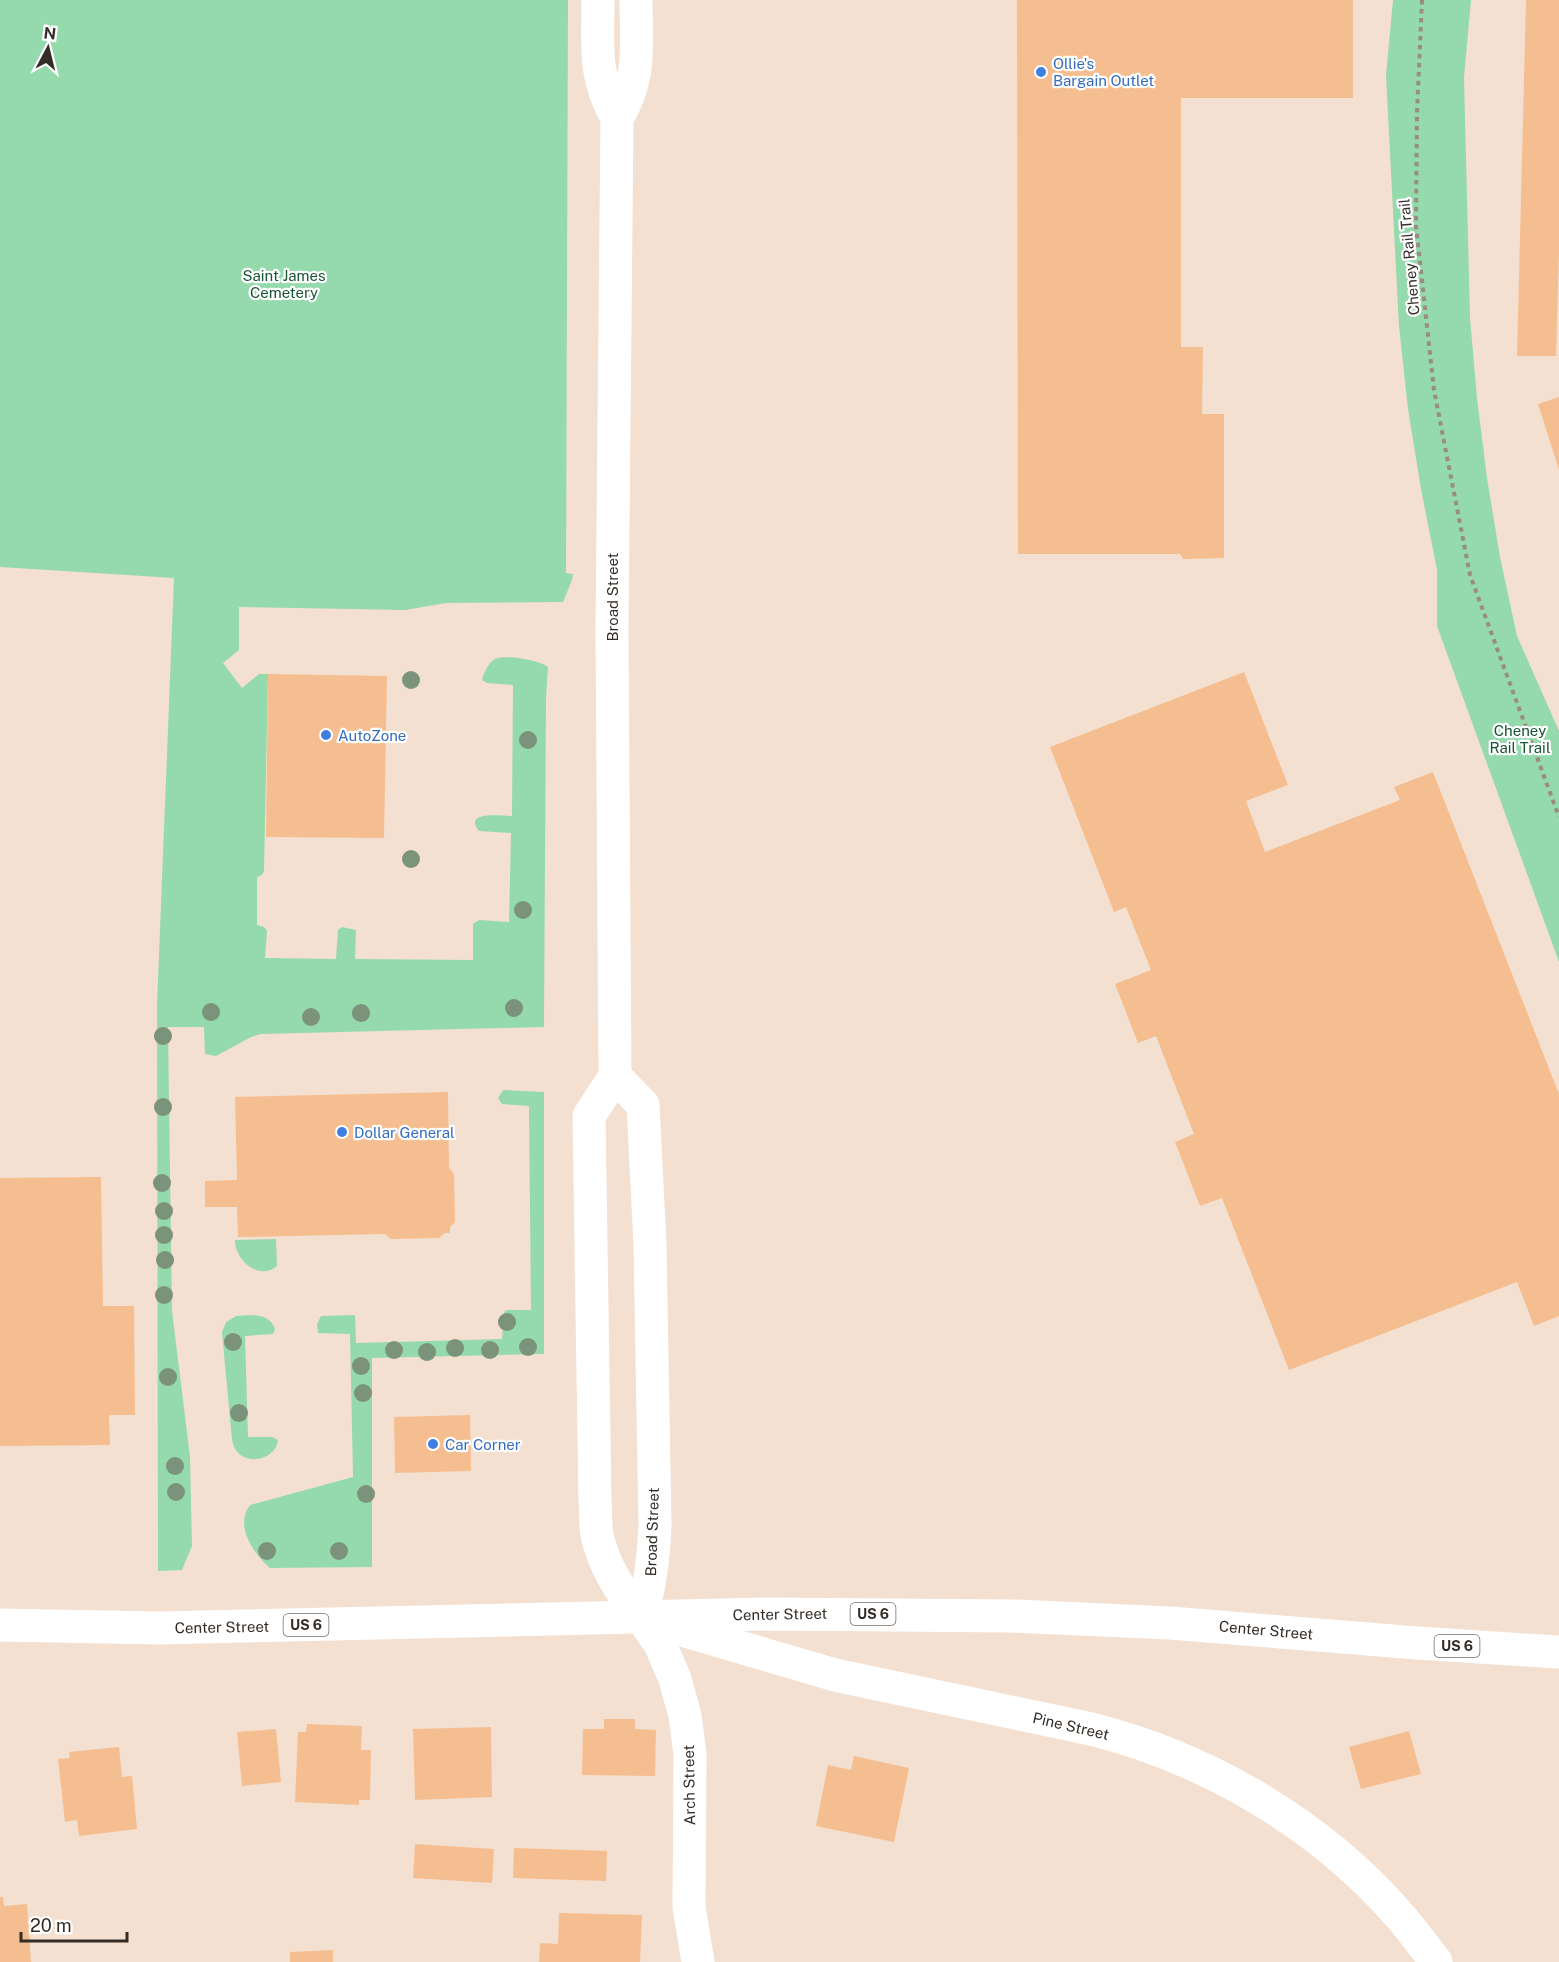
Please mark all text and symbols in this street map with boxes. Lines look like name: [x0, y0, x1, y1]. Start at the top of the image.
north arrow: [18, 18, 78, 78]
text: N: [42, 23, 57, 44]
place label: Ollie's Bargain Outlet: [1053, 55, 1154, 89]
marker: Ollie's Bargain Outlet: [1034, 65, 1048, 79]
street label: Cheney Rail Trail: [1395, 198, 1423, 316]
park label: Saint James Cemetery: [242, 267, 326, 301]
street label: Broad Street: [604, 552, 621, 641]
park label: Cheney Rail Trail: [1490, 722, 1550, 756]
place label: AutoZone: [338, 727, 406, 744]
marker: AutoZone: [319, 728, 333, 742]
place label: Dollar General: [354, 1124, 455, 1141]
marker: Dollar General: [335, 1125, 349, 1139]
place label: Car Corner: [445, 1436, 521, 1453]
marker: Car Corner: [426, 1437, 440, 1451]
street label: Broad Street: [642, 1487, 662, 1577]
road number: US 6: [850, 1603, 896, 1625]
street label: Center Street: [733, 1605, 828, 1623]
road number: US 6: [284, 1614, 328, 1636]
street label: Center Street: [1218, 1617, 1314, 1643]
street label: Center Street: [175, 1618, 270, 1636]
road number: US 6: [1434, 1635, 1480, 1657]
street label: Pine Street: [1031, 1709, 1111, 1743]
street label: Arch Street: [680, 1744, 698, 1825]
scale bar: [21, 1905, 128, 1943]
text: 20 m: [30, 1915, 72, 1936]

